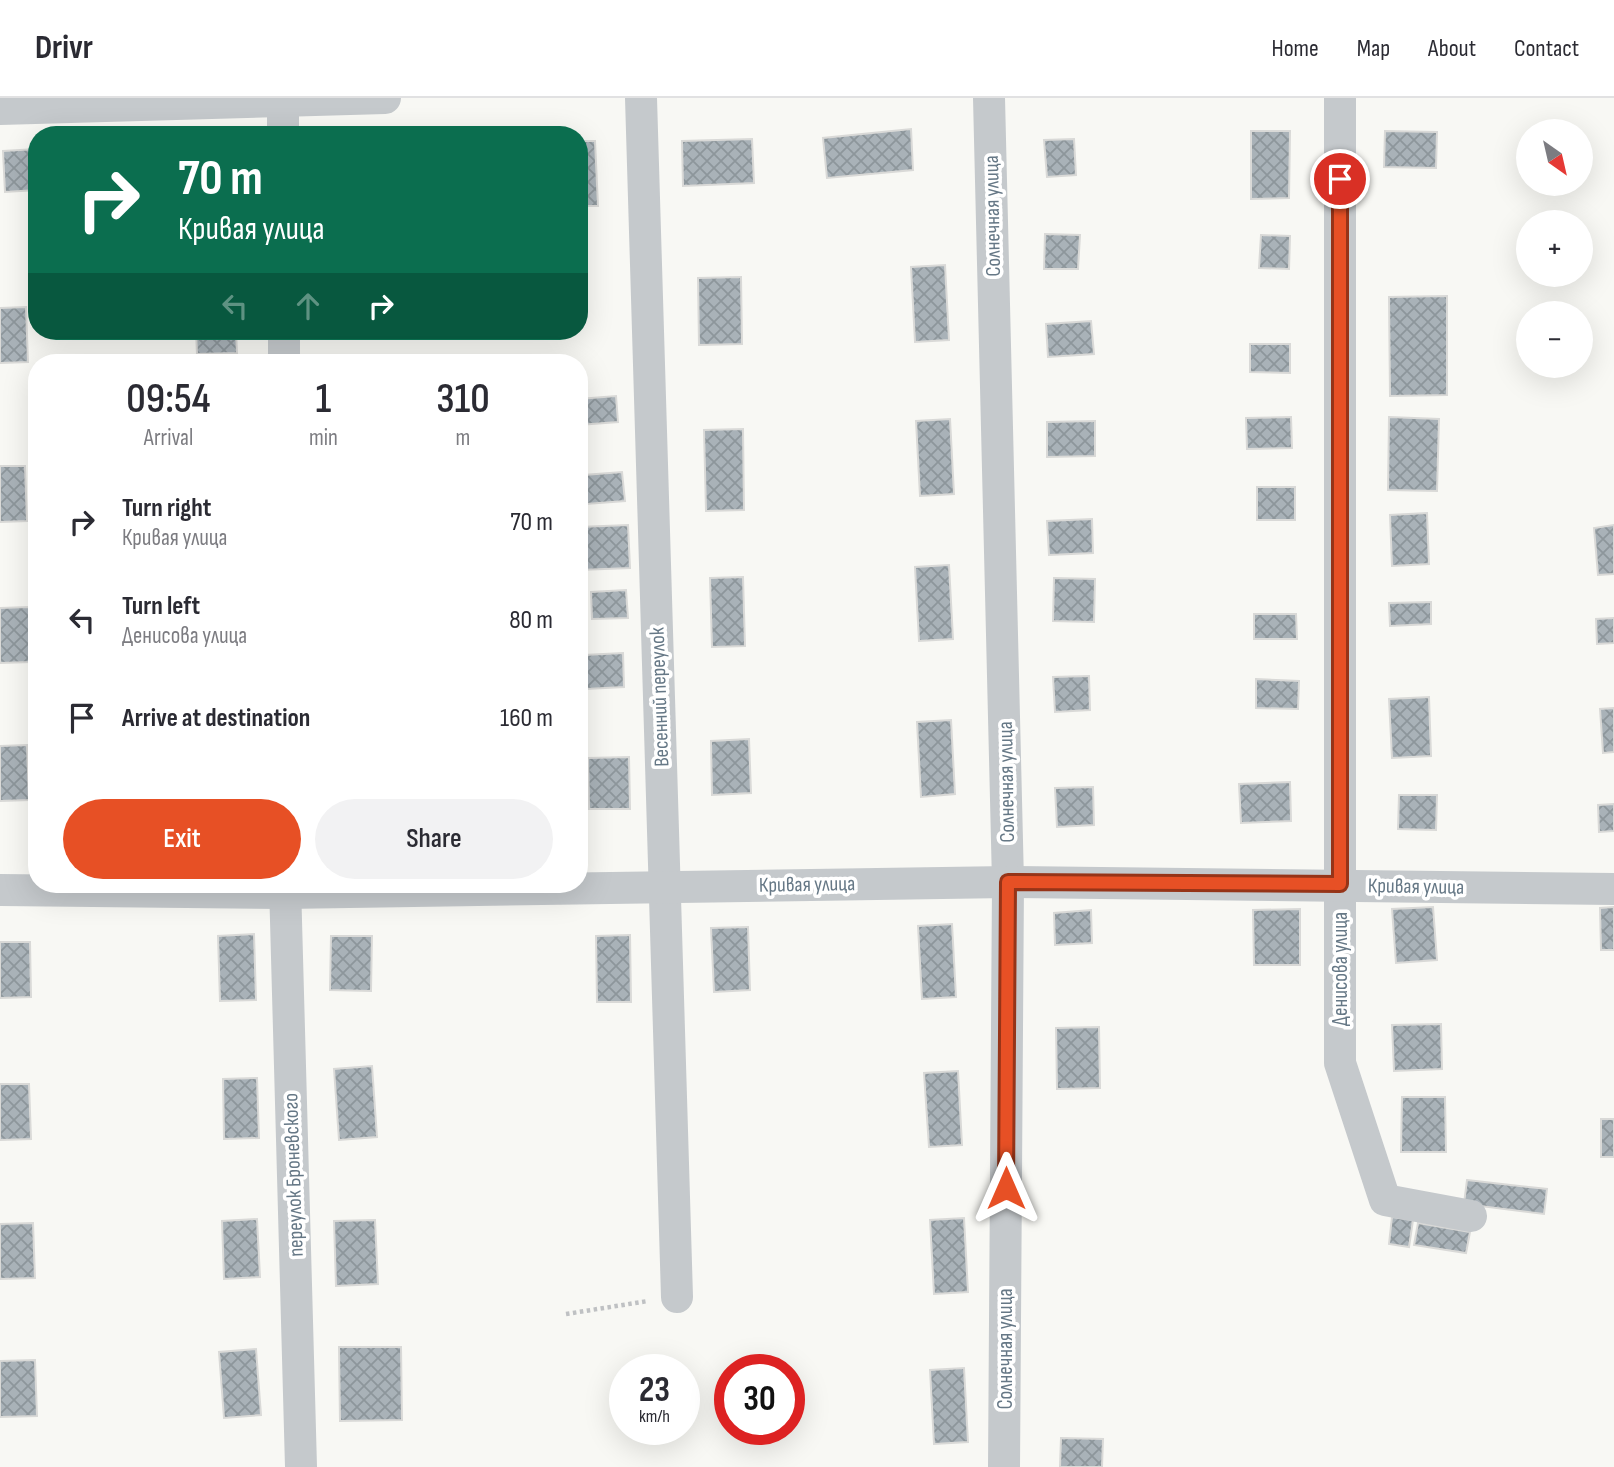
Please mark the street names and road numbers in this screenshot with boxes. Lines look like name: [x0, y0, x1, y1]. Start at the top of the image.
street label: Солнечная улица: [979, 155, 1006, 277]
street label: Весенний переулок: [645, 627, 674, 767]
street label: Солнечная улица: [993, 721, 1020, 843]
street label: Кривая улица: [759, 871, 855, 898]
street label: Кривая улица: [1368, 873, 1464, 900]
street label: Денисова улица: [1328, 912, 1353, 1026]
street label: переулок Броневского: [278, 1093, 309, 1257]
street label: Солнечная улица: [993, 1288, 1018, 1410]

